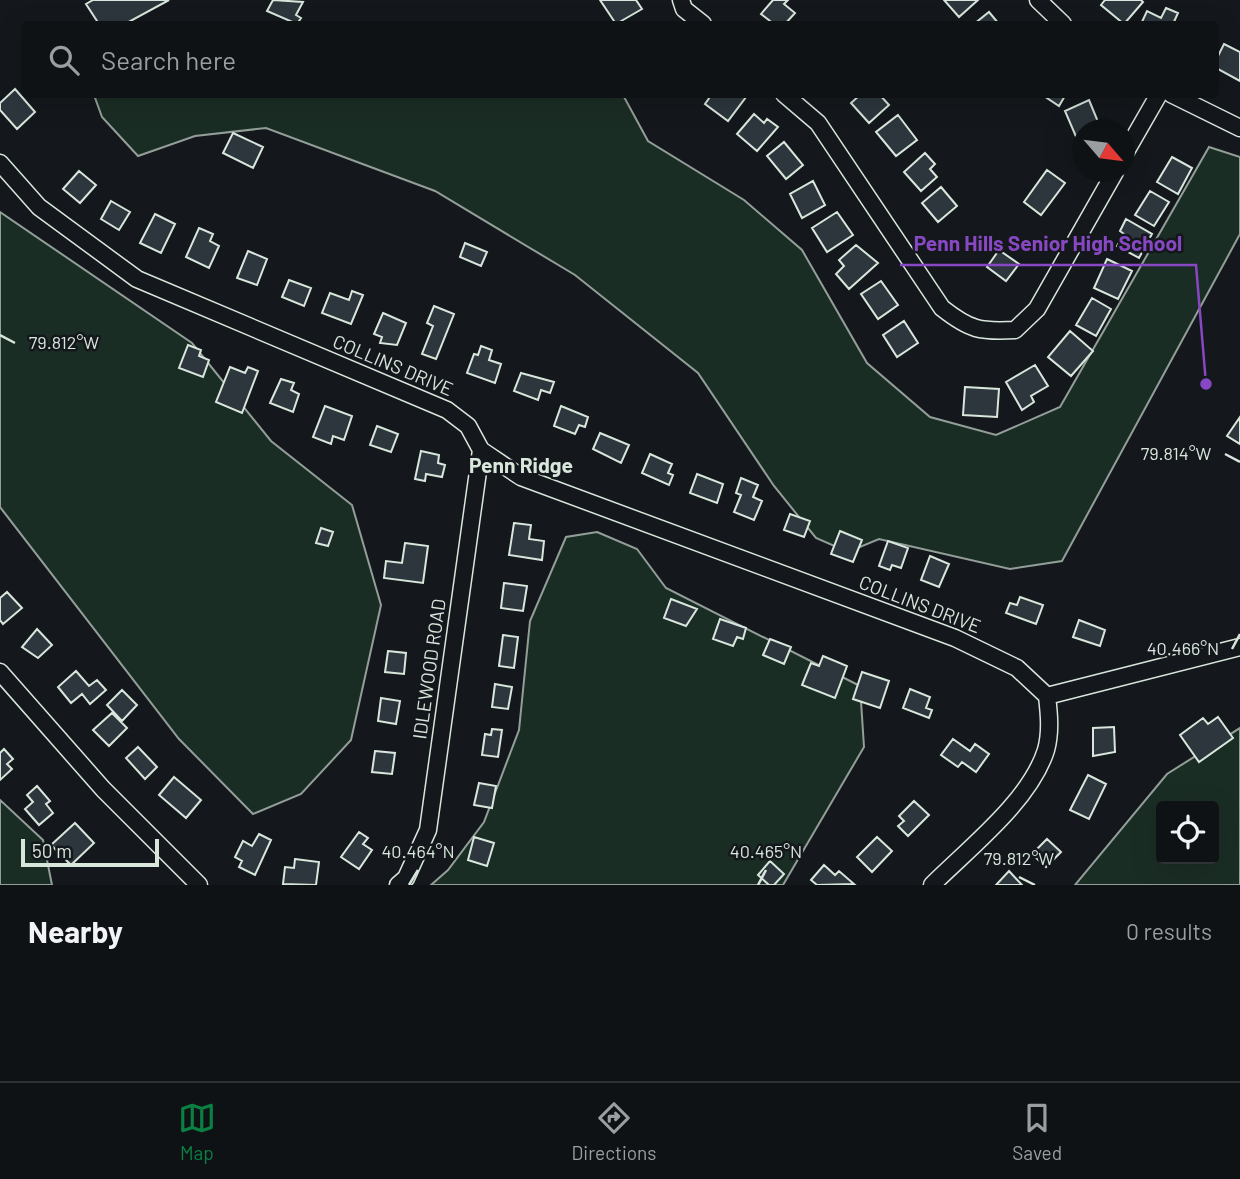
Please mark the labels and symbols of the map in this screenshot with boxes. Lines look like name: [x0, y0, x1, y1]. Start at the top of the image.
north arrow: [1072, 119, 1135, 182]
callout: Penn Hills Senior High School: [900, 223, 1196, 265]
text: Penn Hills Senior High School: [914, 230, 1182, 255]
street label: COLLINS DRIVE: [330, 329, 457, 400]
text: 79.812°W: [29, 331, 99, 353]
text: 79.814°W: [1141, 442, 1212, 464]
district label: Penn Ridge: [469, 452, 573, 477]
street label: COLLINS DRIVE: [856, 570, 984, 637]
street label: IDLEWOOD ROAD: [407, 597, 450, 741]
text: 40.466°N: [1147, 637, 1219, 659]
scale bar: [21, 836, 159, 868]
text: 40.464°N: [381, 840, 455, 862]
text: 40.465°N: [730, 840, 802, 862]
text: 79.812°W: [984, 847, 1054, 869]

